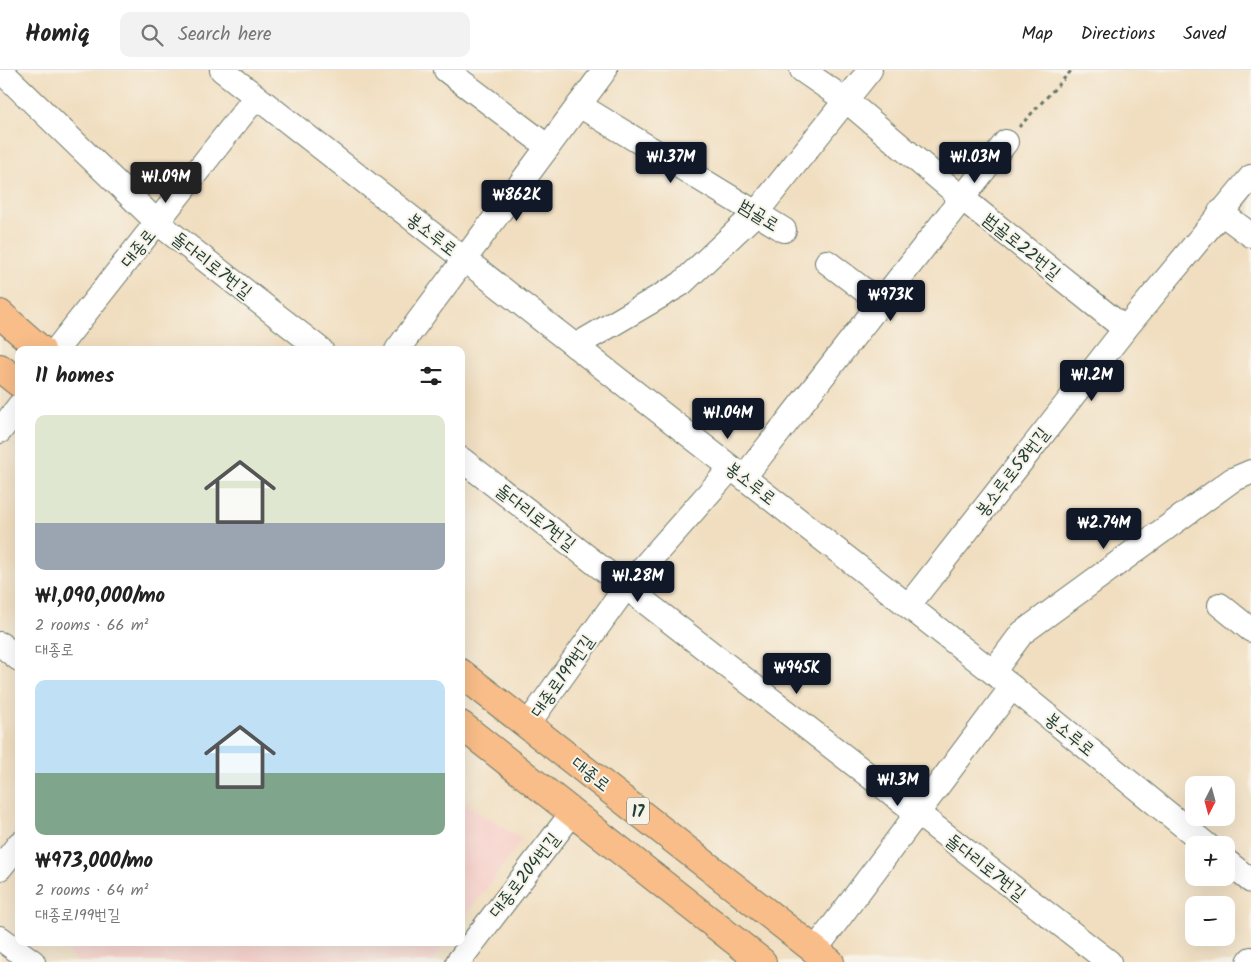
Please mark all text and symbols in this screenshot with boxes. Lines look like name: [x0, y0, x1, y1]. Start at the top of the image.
search box: [120, 12, 470, 57]
text: Homiq: [25, 15, 90, 54]
text: Search here: [178, 20, 272, 50]
text: Map: [1021, 20, 1053, 49]
text: Directions: [1081, 20, 1155, 49]
text: Saved: [1183, 20, 1226, 49]
icon: search: [138, 21, 166, 49]
pin: ₩1.37M: [630, 142, 712, 184]
pin: ₩1.03M: [934, 142, 1016, 184]
text: ₩1.37M: [647, 145, 695, 170]
text: ₩1.03M: [950, 145, 1000, 170]
pin: ₩1.09M: [125, 162, 207, 204]
text: ₩1.09M: [142, 165, 190, 190]
pin: ₩862K: [482, 180, 552, 222]
text: ₩862K: [493, 183, 541, 208]
street label: 범골로: [732, 192, 784, 240]
street label: 봉소루로: [399, 206, 463, 264]
street label: 범골로22번길: [976, 207, 1067, 288]
street label: 대종로: [114, 223, 164, 275]
street label: 돌다리로7번길: [165, 225, 258, 307]
pin: ₩973K: [856, 280, 926, 322]
text: ₩973K: [868, 283, 914, 308]
text: 11 homes: [35, 360, 114, 393]
pin: ₩1.2M: [1057, 360, 1127, 402]
icon: filters: [417, 362, 445, 390]
text: ₩1.2M: [1071, 363, 1113, 388]
pin: ₩1.04M: [687, 398, 769, 440]
text: ₩1.04M: [703, 401, 753, 426]
street label: 봉소루로58번길: [969, 421, 1058, 524]
icon: home: [195, 447, 285, 537]
street label: 봉소루로: [718, 455, 782, 513]
street label: 돌다리로7번길: [489, 477, 582, 559]
pin: ₩2.74M: [1063, 508, 1145, 550]
text: ₩2.74M: [1077, 511, 1131, 536]
pin: ₩1.28M: [597, 560, 679, 603]
text: ₩1.28M: [612, 564, 664, 589]
text: ₩1,090,000/mo: [35, 580, 165, 613]
text: 2 rooms · 66 m²: [35, 613, 149, 638]
street label: 대종로199번길: [524, 629, 603, 724]
text: 대종로: [35, 638, 74, 663]
pin: ₩945K: [762, 652, 832, 695]
text: ₩945K: [774, 656, 820, 681]
street label: 봉소루로: [1037, 706, 1101, 765]
icon: home: [195, 712, 285, 802]
street label: 대종로: [564, 750, 616, 800]
pin: ₩1.3M: [863, 764, 933, 807]
text: ₩1.3M: [877, 768, 919, 793]
north arrow: [1185, 776, 1235, 826]
map controls: [1185, 776, 1235, 946]
road number: 17: [627, 798, 649, 824]
street label: 대종로204번길: [482, 826, 568, 925]
street label: 돌다리로7번길: [939, 827, 1032, 909]
button: +: [1185, 836, 1235, 886]
text: ₩973,000/mo: [35, 845, 153, 878]
text: 2 rooms · 64 m²: [35, 878, 148, 903]
button: −: [1185, 896, 1235, 946]
text: 대종로199번길: [35, 903, 120, 928]

